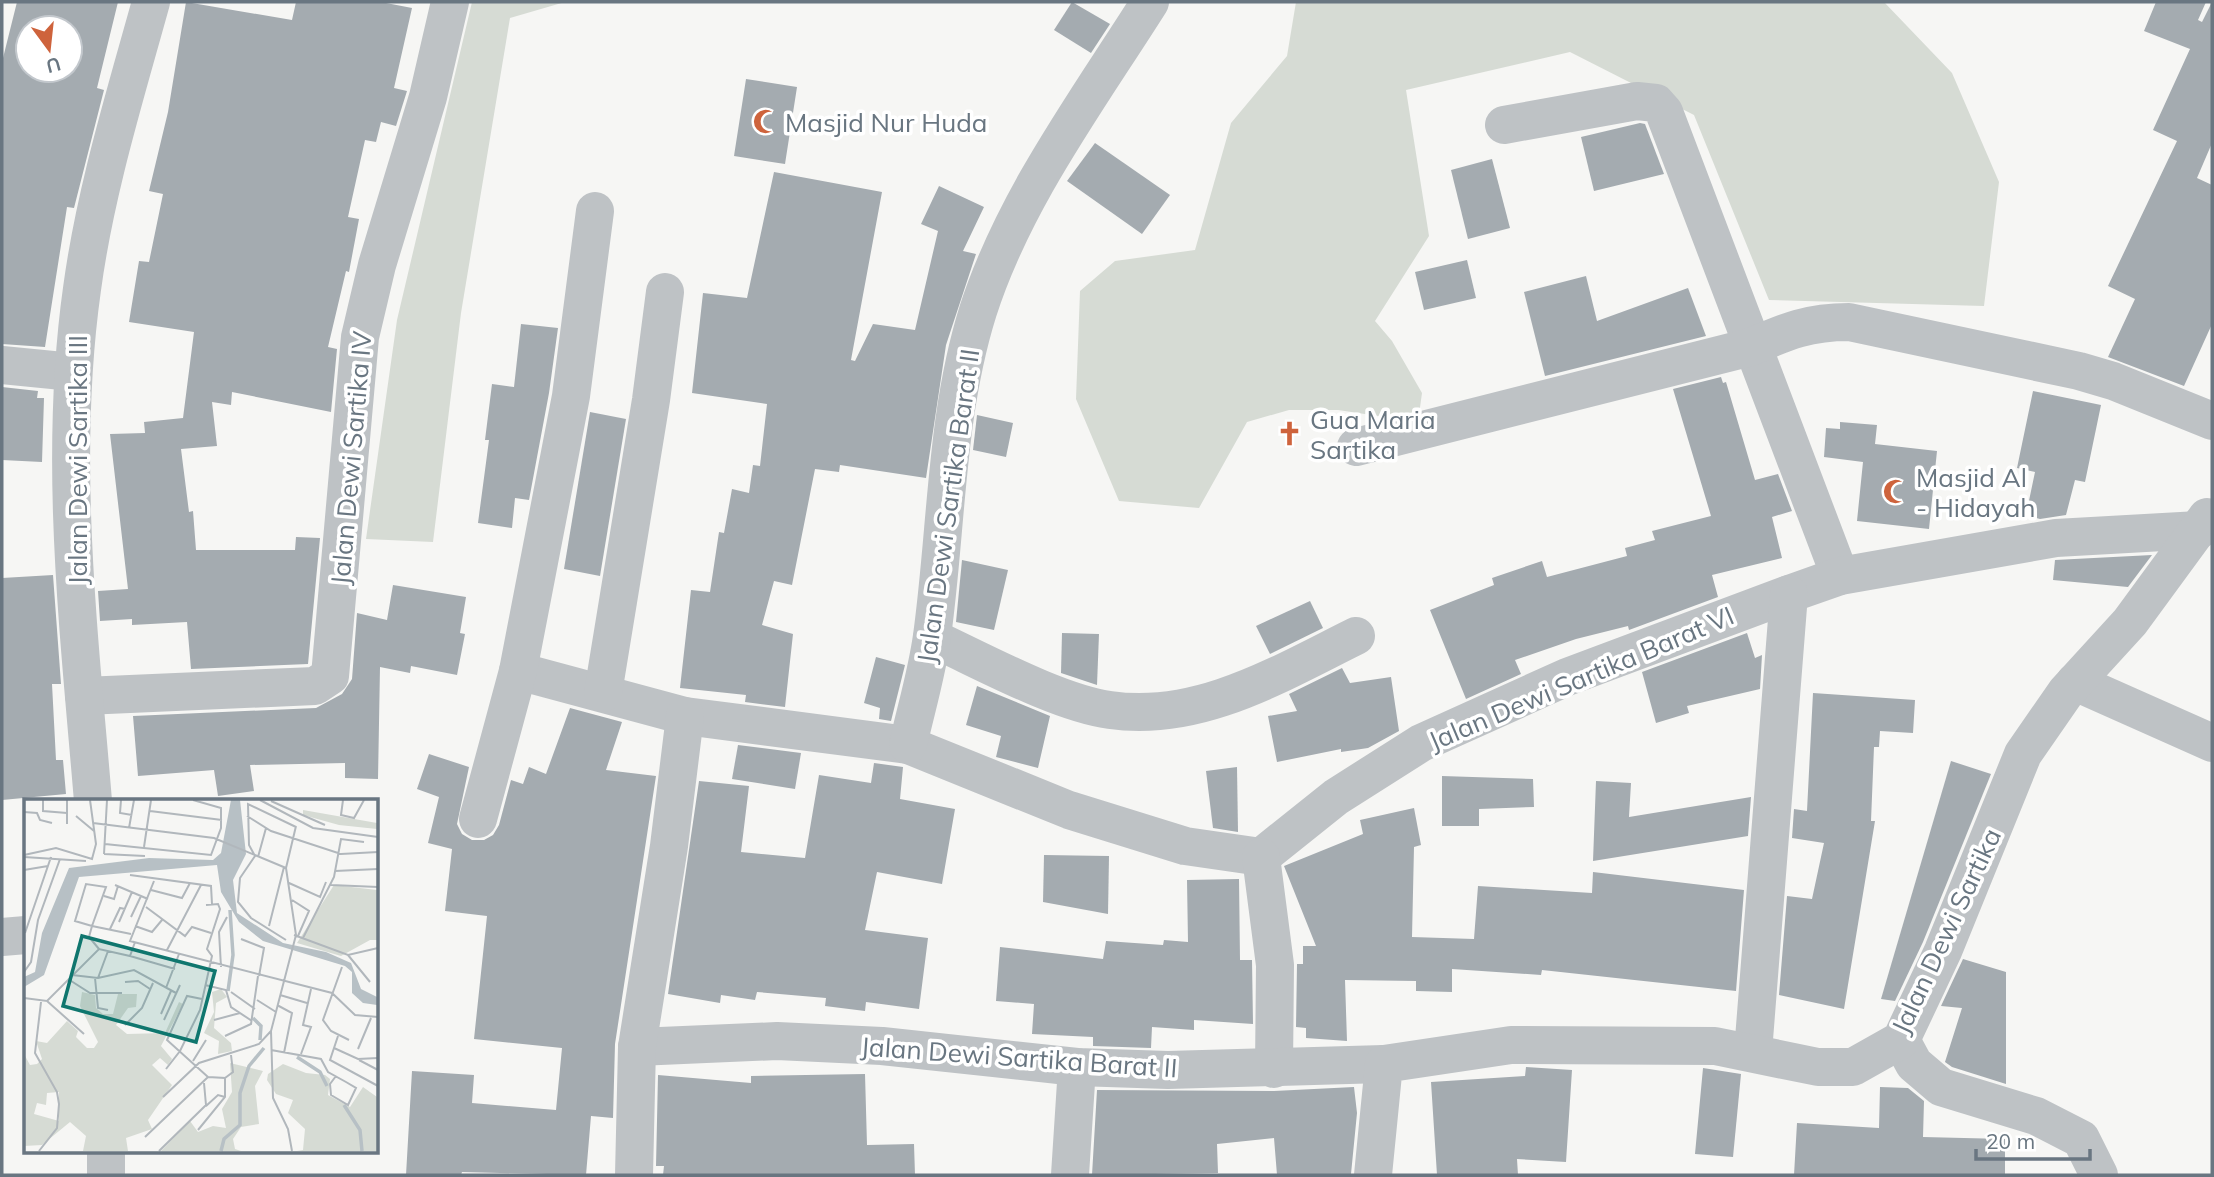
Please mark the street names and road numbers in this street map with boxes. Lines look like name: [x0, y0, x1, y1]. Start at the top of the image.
street label: Jalan Dewi Sartika IV: [323, 329, 379, 586]
street label: Jalan Dewi Sartika III: [61, 335, 94, 585]
street label: Jalan Dewi Sartika Barat II: [910, 347, 986, 665]
street label: Jalan Dewi Sartika Barat VI: [1423, 599, 1739, 757]
street label: Jalan Dewi Sartika: [1884, 823, 2008, 1039]
street label: Jalan Dewi Sartika Barat II: [860, 1029, 1178, 1085]

